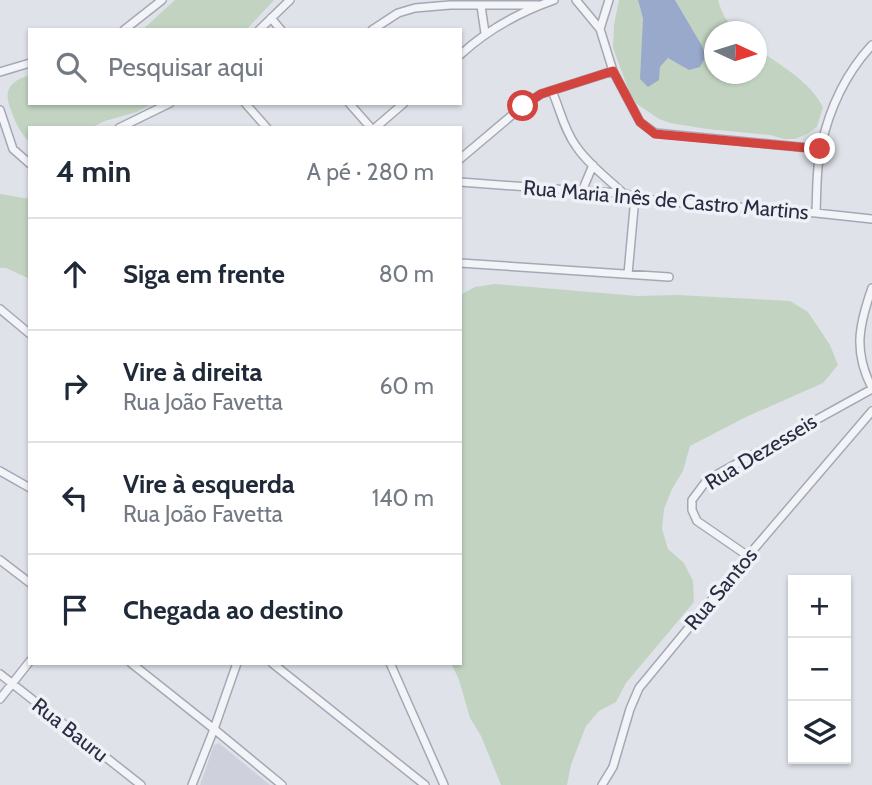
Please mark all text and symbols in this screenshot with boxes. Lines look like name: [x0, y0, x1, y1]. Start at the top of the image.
north arrow: [704, 21, 767, 84]
search box: [28, 28, 462, 105]
icon: search: [52, 48, 90, 86]
text: Pesquisar aqui: [108, 51, 264, 83]
route start: [507, 90, 538, 121]
route end: [804, 133, 835, 164]
text: 4 min: [56, 153, 131, 190]
text: A pé · 280 m: [307, 158, 434, 186]
street label: Rua Maria Inês de Castro Martins: [522, 175, 810, 224]
icon: ahead: [56, 255, 94, 293]
text: Siga em frente: [123, 258, 285, 290]
text: 80 m: [379, 260, 434, 288]
text: Vire à direita: [123, 356, 263, 388]
icon: right: [56, 367, 94, 405]
text: 60 m: [380, 372, 434, 400]
text: Rua João Favetta: [123, 388, 283, 416]
street label: Rua Dezesseis: [700, 408, 821, 495]
text: Vire à esquerda: [123, 468, 295, 500]
icon: left: [56, 479, 94, 517]
text: 140 m: [372, 484, 434, 512]
text: Rua João Favetta: [123, 500, 283, 528]
street label: Rua Santos: [679, 542, 762, 635]
map controls: [788, 575, 851, 764]
button: +: [788, 575, 851, 638]
icon: arrive: [56, 591, 94, 629]
text: Chegada ao destino: [123, 594, 343, 626]
button: −: [788, 638, 851, 701]
street label: Rua Bauru: [27, 692, 113, 767]
button: layers: [788, 701, 851, 764]

